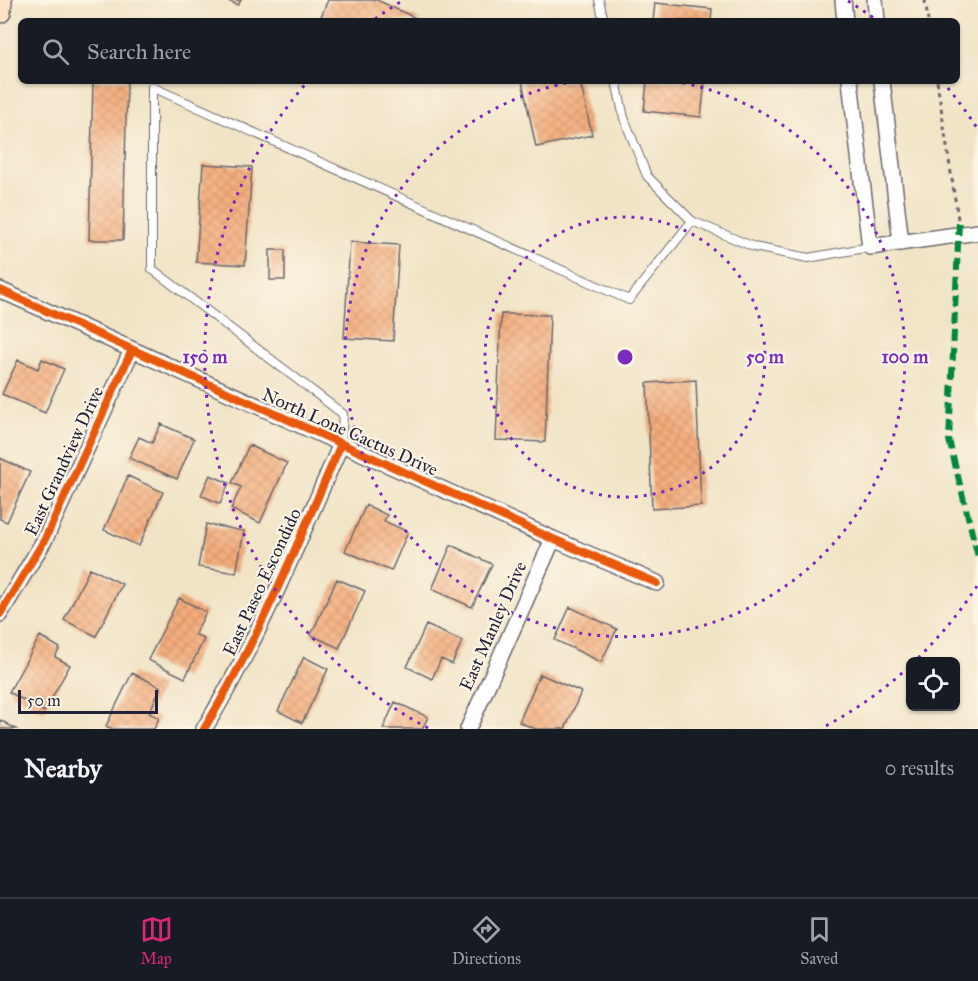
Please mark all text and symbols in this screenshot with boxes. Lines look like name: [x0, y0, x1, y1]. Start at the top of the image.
search box: [18, 18, 960, 84]
icon: search: [39, 35, 72, 68]
text: Search here: [87, 38, 191, 65]
text: 150 m: [183, 346, 228, 368]
text: 50 m: [746, 346, 785, 368]
text: 100 m: [882, 346, 929, 368]
centre of rings: [615, 347, 635, 367]
street label: East Grandview Drive: [20, 383, 108, 539]
street label: North Lone Cactus Drive: [259, 383, 441, 481]
street label: East Paseo Escondido: [218, 505, 306, 659]
street label: East Manley Drive: [455, 558, 531, 694]
map controls: [906, 657, 960, 711]
button: locate: [906, 657, 960, 711]
scale bar: [18, 687, 158, 714]
text: 50 m: [27, 691, 61, 710]
text: Nearby: [24, 752, 102, 784]
text: 0 results: [885, 756, 954, 780]
tab: Map: [140, 913, 173, 968]
tab: Directions: [452, 913, 521, 968]
tab: Saved: [800, 913, 838, 968]

